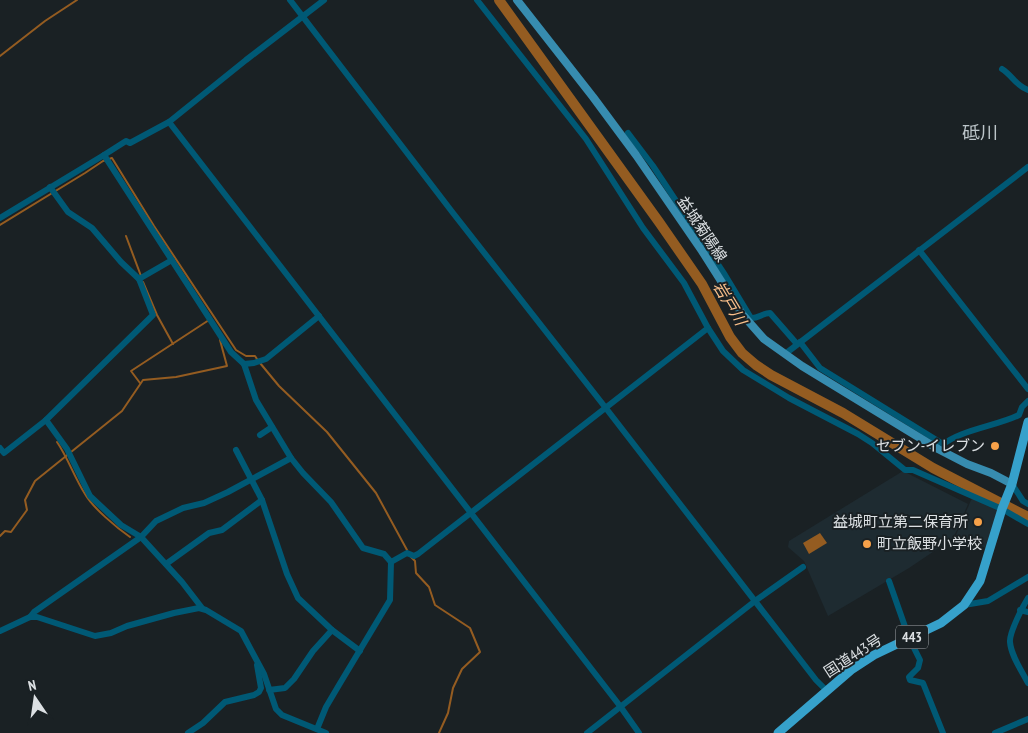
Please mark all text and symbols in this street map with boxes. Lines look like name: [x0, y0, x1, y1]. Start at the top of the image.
district label: 砥川: [962, 121, 998, 144]
street label: 益城菊陽線: [674, 192, 731, 265]
water label: 岩戸川: [709, 277, 752, 330]
place label: セブン-イレブン: [876, 436, 985, 455]
marker: セブン-イレブン: [989, 440, 1001, 452]
place label: 益城町立第二保育所: [833, 512, 968, 531]
marker: 益城町立第二保育所: [972, 516, 984, 528]
place label: 町立飯野小学校: [877, 534, 982, 553]
marker: 町立飯野小学校: [861, 538, 873, 550]
road number: 443: [896, 626, 928, 649]
street label: 国道443号: [820, 630, 885, 681]
north arrow: [10, 673, 60, 723]
text: N: [26, 676, 38, 695]

